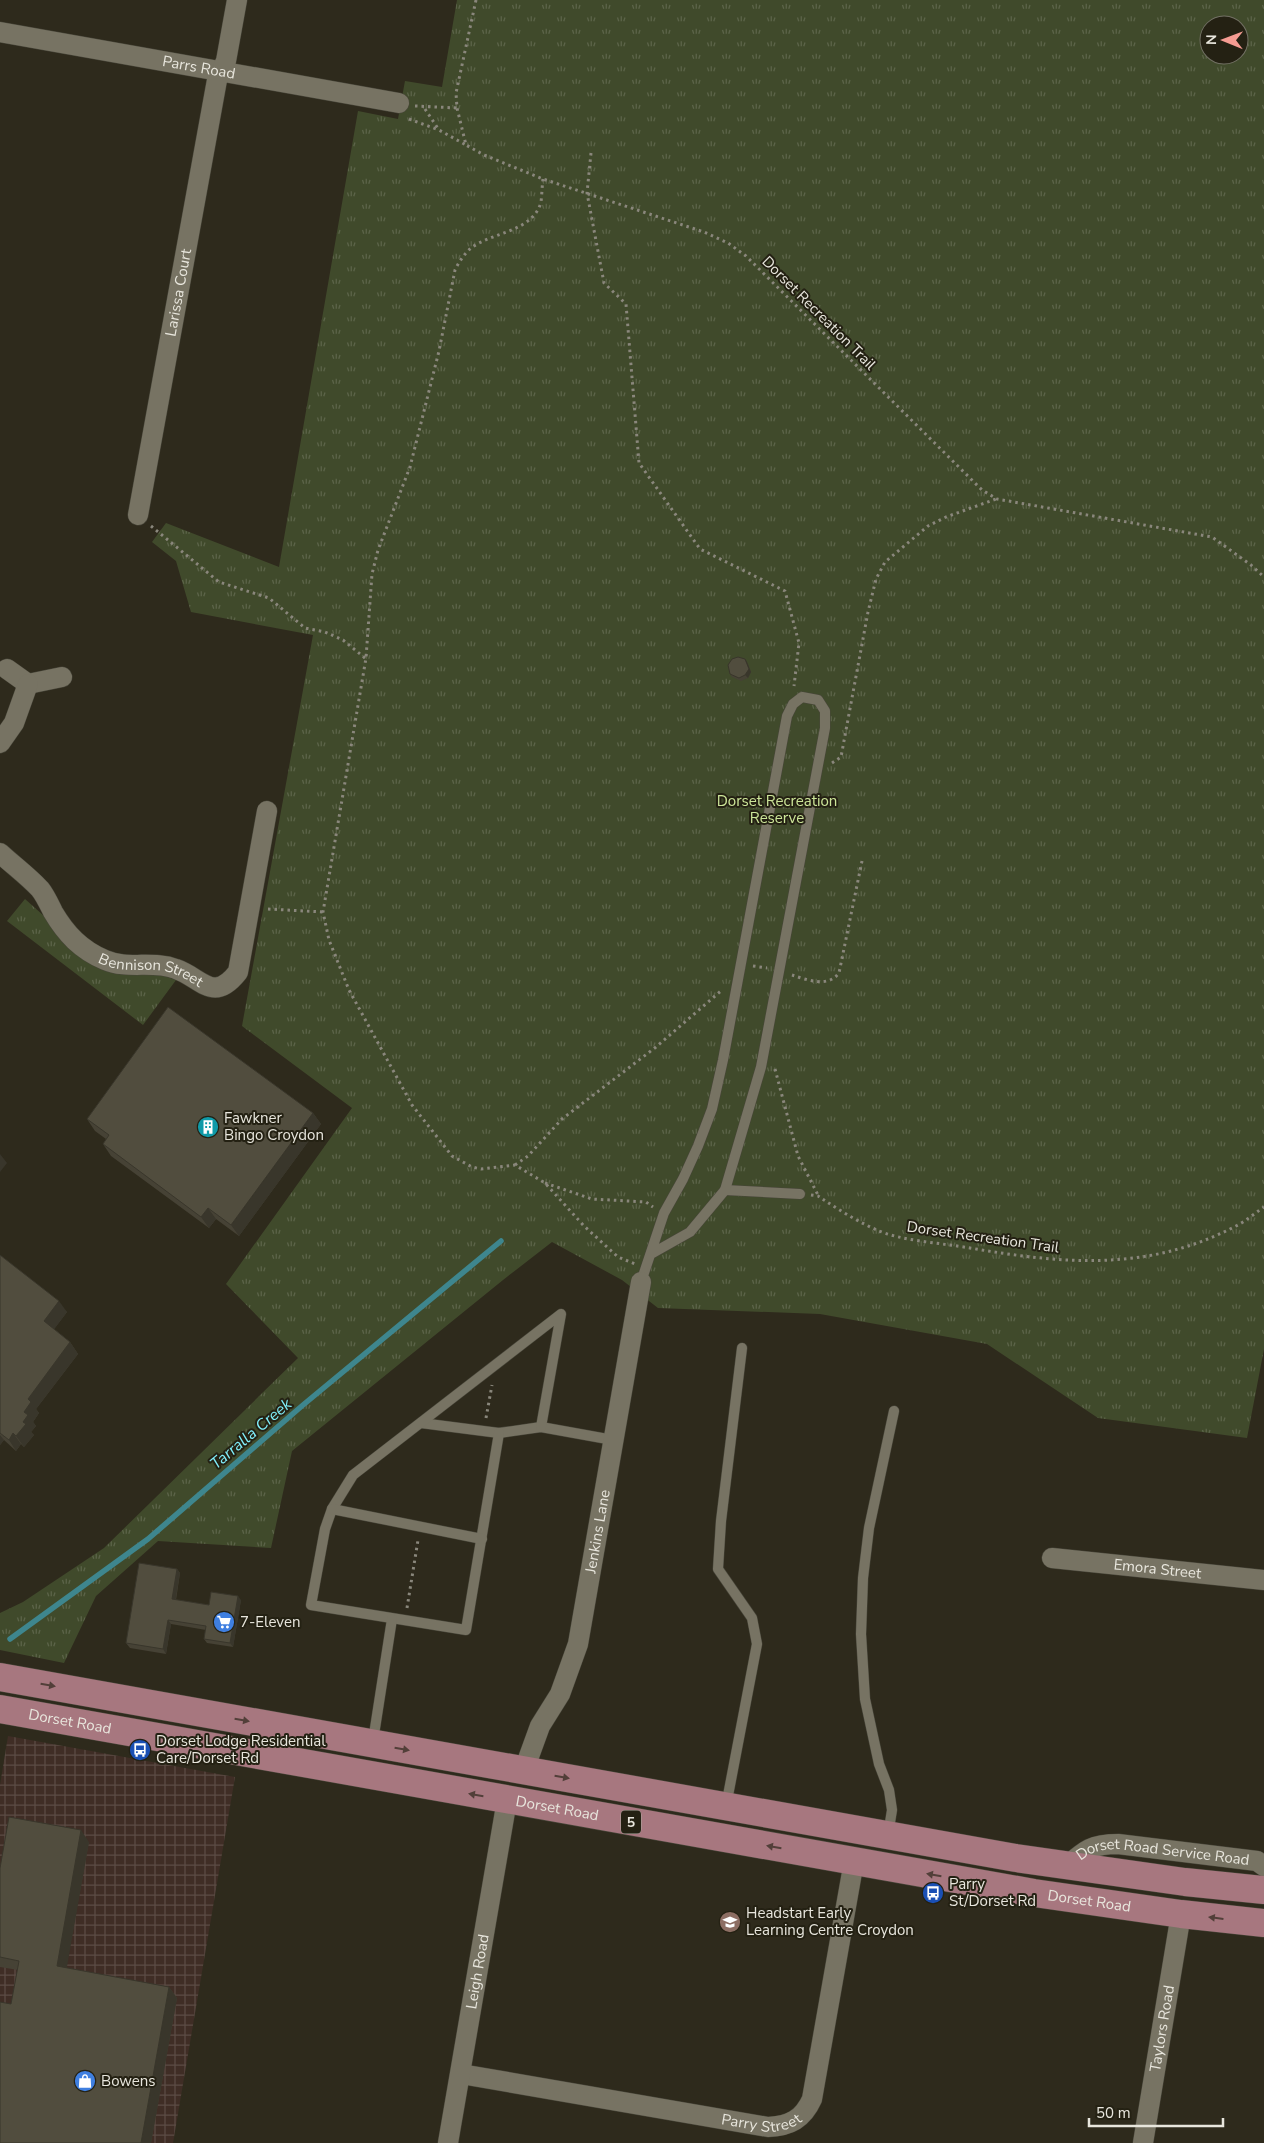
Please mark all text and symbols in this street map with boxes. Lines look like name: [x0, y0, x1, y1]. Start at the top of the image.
north arrow: [1199, 15, 1249, 65]
text: N: [1202, 34, 1221, 45]
street label: Parrs Road: [161, 51, 237, 84]
street label: Larissa Court: [161, 247, 196, 338]
street label: Dorset Recreation Trail: [758, 252, 881, 375]
park label: Dorset Recreation Reserve: [717, 791, 837, 828]
street label: Bennison Street: [95, 948, 208, 992]
place label: Fawkner Bingo Croydon: [224, 1108, 324, 1145]
building icon: Fawkner Bingo Croydon: [196, 1115, 220, 1139]
street label: Dorset Recreation Trail: [906, 1216, 1061, 1258]
water label: Tarralla Creek: [206, 1393, 297, 1475]
street label: Jenkins Lane: [580, 1488, 615, 1576]
street label: Emora Street: [1113, 1554, 1203, 1584]
supermarket icon: 7-Eleven: [212, 1610, 236, 1634]
place label: 7-Eleven: [240, 1612, 300, 1632]
one-way arrow: [40, 1682, 56, 1690]
street label: Dorset Road: [27, 1704, 113, 1739]
one-way arrow: [235, 1717, 251, 1725]
place label: Dorset Lodge Residential Care/Dorset Rd: [156, 1731, 326, 1768]
bus stop icon: Dorset Lodge Residential Care/Dorset Rd: [128, 1738, 152, 1762]
one-way arrow: [395, 1746, 411, 1754]
one-way arrow: [555, 1774, 571, 1782]
one-way arrow: [467, 1790, 483, 1798]
street label: Dorset Road: [514, 1791, 600, 1825]
road number: 5: [621, 1810, 641, 1834]
street label: Dorset Road Service Road: [1072, 1834, 1251, 1870]
one-way arrow: [765, 1842, 781, 1850]
one-way arrow: [925, 1871, 941, 1879]
place label: Parry St/Dorset Rd: [949, 1874, 1036, 1911]
bus stop icon: Parry St/Dorset Rd: [921, 1881, 945, 1905]
street label: Dorset Road: [1046, 1885, 1132, 1917]
place label: Headstart Early Learning Centre Croydon: [746, 1903, 914, 1940]
school or university icon: Headstart Early Learning Centre Croydon: [718, 1910, 742, 1934]
one-way arrow: [1207, 1914, 1223, 1922]
street label: Leigh Road: [461, 1933, 494, 2010]
street label: Taylors Road: [1145, 1984, 1179, 2073]
shop icon: Bowens: [73, 2069, 97, 2093]
place label: Bowens: [101, 2071, 156, 2091]
scale bar: [1089, 2096, 1223, 2128]
text: 50 m: [1096, 2103, 1131, 2123]
street label: Parry Street: [720, 2108, 806, 2137]

